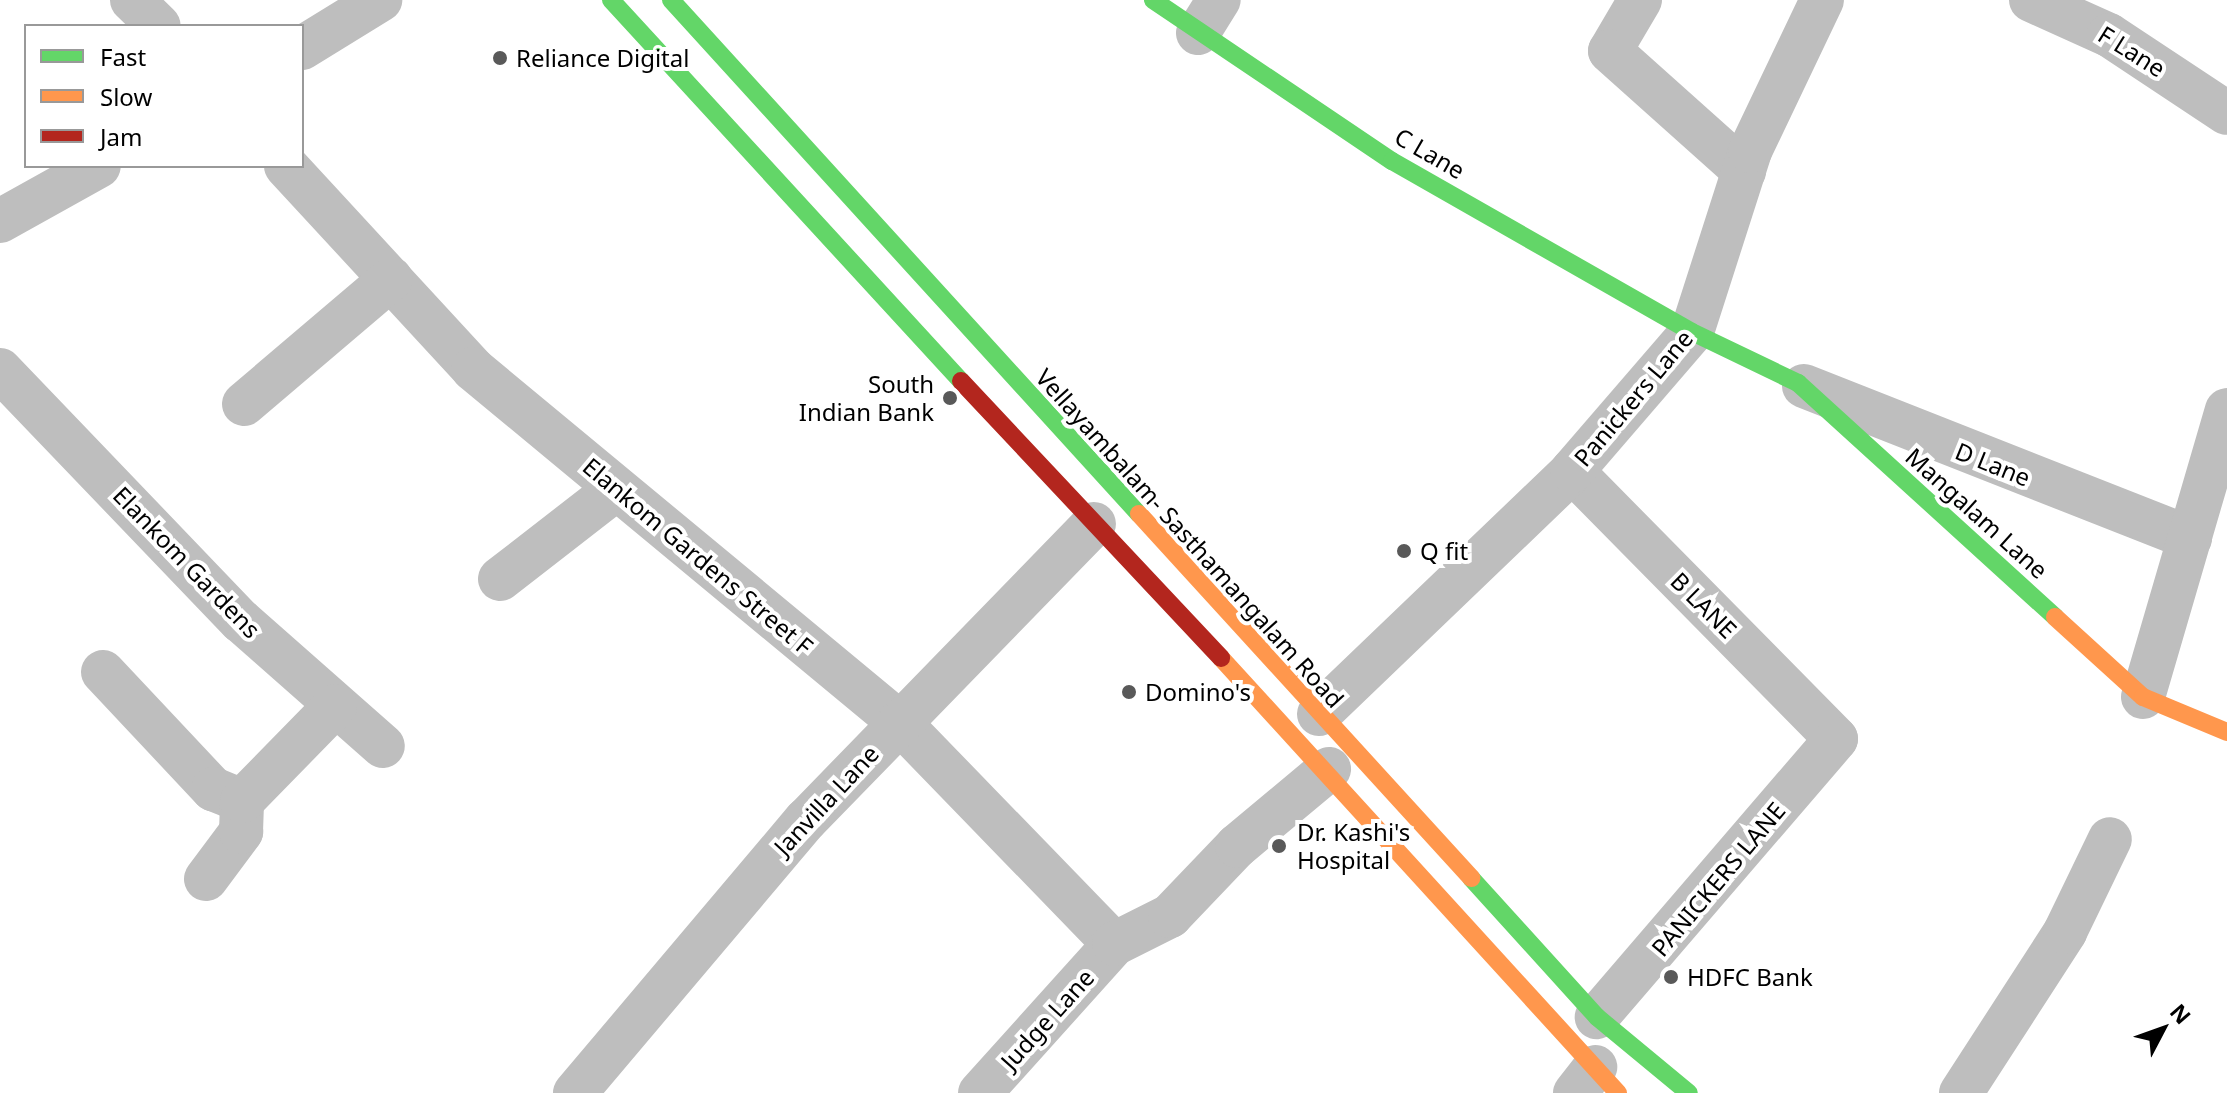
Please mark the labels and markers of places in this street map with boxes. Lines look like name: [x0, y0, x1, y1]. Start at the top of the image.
place label: Reliance Digital: [516, 44, 689, 72]
marker: Reliance Digital: [491, 49, 509, 67]
place label: South Indian Bank: [799, 370, 934, 426]
marker: South Indian Bank: [941, 389, 959, 407]
place label: Q fit: [1420, 537, 1468, 565]
marker: Q fit: [1395, 542, 1413, 560]
place label: Domino's: [1145, 678, 1251, 706]
marker: Domino's: [1120, 683, 1138, 701]
place label: Dr. Kashi's Hospital: [1297, 818, 1410, 874]
marker: Dr. Kashi's Hospital: [1268, 835, 1290, 857]
place label: HDFC Bank: [1687, 963, 1813, 991]
marker: HDFC Bank: [1662, 968, 1680, 986]

